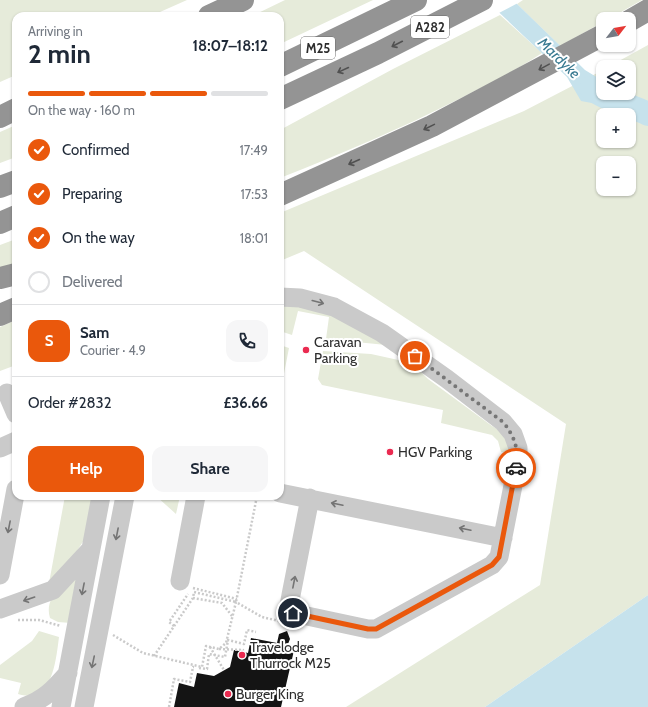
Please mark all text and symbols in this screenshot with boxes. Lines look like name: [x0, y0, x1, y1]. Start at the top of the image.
north arrow: [596, 12, 636, 52]
map controls: [596, 12, 636, 196]
road number: A282: [411, 16, 449, 38]
text: Arriving in: [28, 23, 83, 39]
water label: Mardyke: [534, 33, 584, 82]
text: 18:07–18:12: [193, 37, 268, 55]
road number: M25: [301, 37, 335, 59]
text: 2 min: [28, 38, 91, 70]
one-way arrow: [392, 41, 404, 48]
button: layers: [596, 60, 636, 100]
one-way arrow: [538, 64, 550, 72]
one-way arrow: [337, 67, 349, 74]
text: On the way · 160 m: [28, 102, 135, 118]
button: +: [596, 108, 636, 148]
one-way arrow: [423, 124, 435, 131]
icon: check: [28, 139, 50, 161]
text: Confirmed: [62, 141, 130, 159]
text: 17:49: [240, 142, 268, 158]
button: −: [596, 156, 636, 196]
one-way arrow: [348, 159, 360, 166]
icon: check: [28, 183, 50, 205]
text: Preparing: [62, 185, 122, 203]
text: 17:53: [240, 186, 268, 202]
icon: check: [28, 227, 50, 249]
text: On the way: [62, 229, 135, 247]
text: 18:01: [240, 230, 268, 246]
text: Delivered: [62, 273, 123, 291]
one-way arrow: [312, 299, 325, 306]
button: phone: [226, 320, 268, 362]
text: Sam: [80, 324, 109, 342]
text: S: [45, 332, 53, 350]
place label: Caravan Parking: [314, 333, 362, 367]
pin: [398, 339, 432, 373]
text: Courier · 4.9: [80, 342, 146, 358]
marker: Caravan Parking: [301, 345, 311, 355]
icon: bag: [404, 345, 426, 367]
text: Order #2832: [28, 394, 112, 412]
text: £36.66: [223, 394, 268, 412]
place label: HGV Parking: [398, 443, 473, 461]
button: Help: [28, 446, 144, 492]
button: Share: [152, 446, 268, 492]
marker: HGV Parking: [385, 447, 395, 457]
courier: [496, 448, 536, 488]
icon: car: [505, 457, 527, 479]
one-way arrow: [331, 500, 344, 508]
one-way arrow: [5, 520, 13, 533]
one-way arrow: [459, 525, 472, 533]
one-way arrow: [113, 527, 121, 540]
one-way arrow: [290, 576, 298, 589]
one-way arrow: [79, 582, 87, 595]
one-way arrow: [23, 596, 36, 603]
pin: [276, 596, 310, 630]
icon: home: [282, 602, 304, 624]
place label: Travelodge Thurrock M25: [250, 638, 331, 672]
marker: Travelodge Thurrock M25: [237, 650, 247, 660]
one-way arrow: [88, 655, 96, 668]
place label: Burger King: [236, 685, 305, 703]
marker: Burger King: [223, 689, 233, 699]

